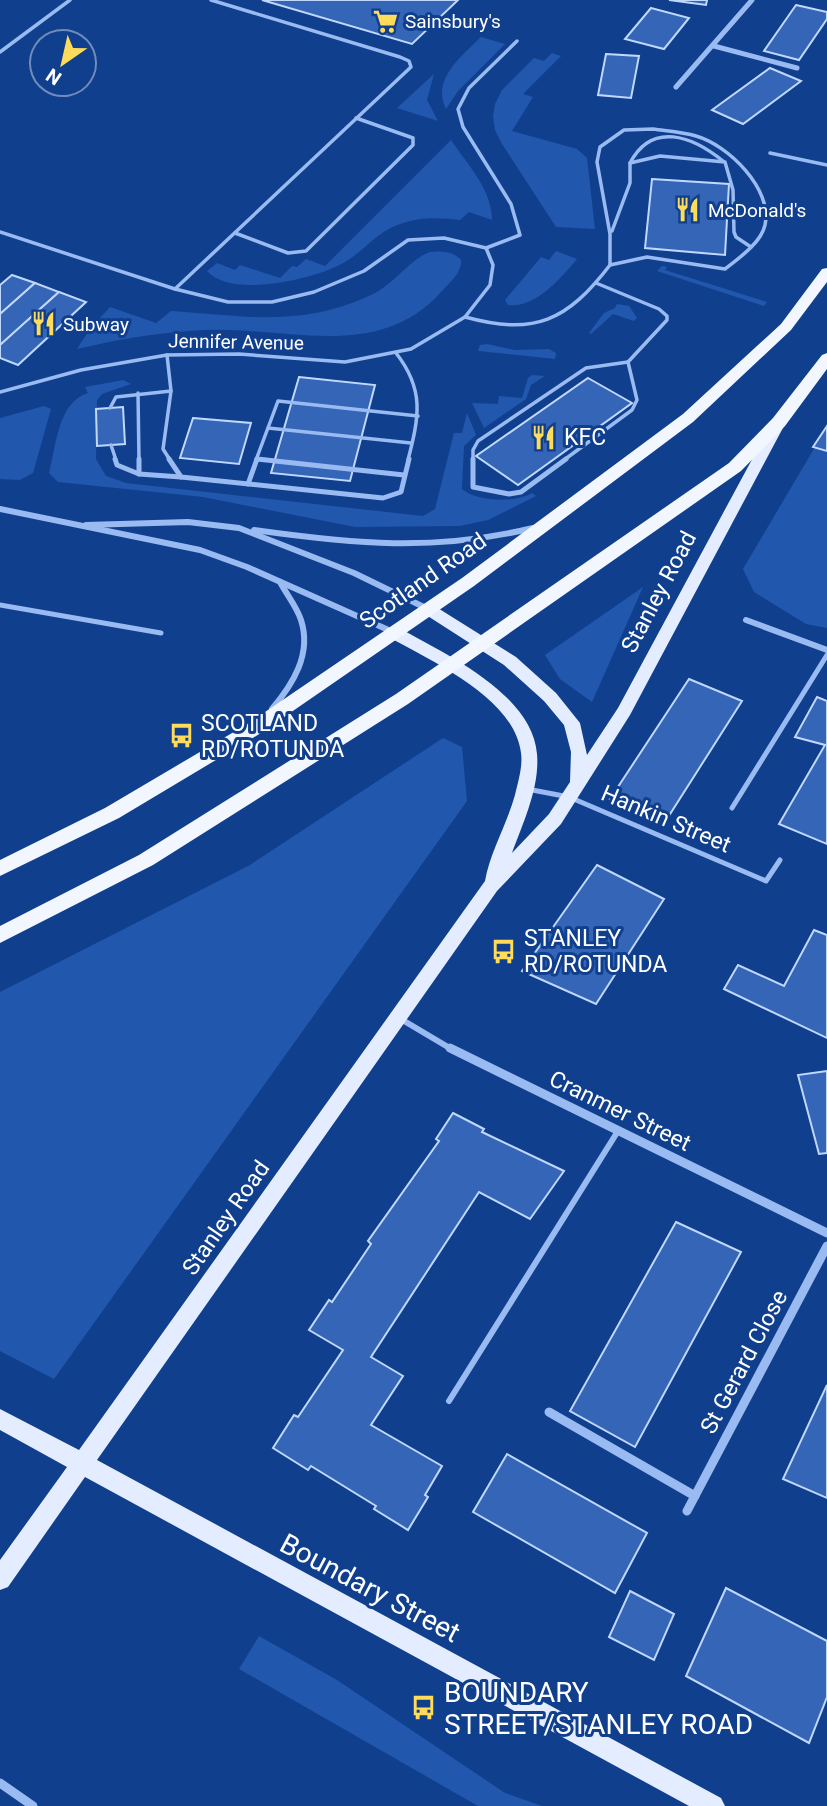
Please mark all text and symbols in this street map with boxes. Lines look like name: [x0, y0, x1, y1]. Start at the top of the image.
supermarket icon: Sainsbury's: [371, 7, 399, 35]
place label: Sainsbury's: [405, 10, 501, 33]
north arrow: [28, 28, 98, 98]
text: N: [42, 63, 66, 90]
restaurant icon: McDonald's: [674, 196, 702, 224]
place label: McDonald's: [708, 199, 806, 222]
restaurant icon: Subway: [29, 310, 57, 338]
place label: Subway: [63, 313, 129, 336]
street label: Jennifer Avenue: [168, 329, 304, 355]
restaurant icon: KFC: [530, 423, 558, 451]
place label: KFC: [564, 424, 606, 451]
street label: Scotland Road: [354, 527, 492, 635]
street label: Stanley Road: [616, 527, 702, 657]
place label: SCOTLAND RD/ROTUNDA: [201, 710, 344, 763]
bus stop icon: SCOTLAND RD/ROTUNDA: [167, 722, 195, 750]
street label: Hankin Street: [597, 780, 735, 858]
place label: STANLEY RD/ROTUNDA: [524, 925, 667, 978]
bus stop icon: STANLEY RD/ROTUNDA: [490, 937, 518, 965]
street label: Cranmer Street: [545, 1065, 695, 1157]
street label: Stanley Road: [177, 1156, 275, 1280]
street label: St Gerard Close: [695, 1286, 793, 1438]
street label: Boundary Street: [274, 1527, 466, 1649]
place label: BOUNDARY STREET/STANLEY ROAD: [444, 1676, 753, 1741]
bus stop icon: BOUNDARY STREET/STANLEY ROAD: [410, 1694, 438, 1722]

